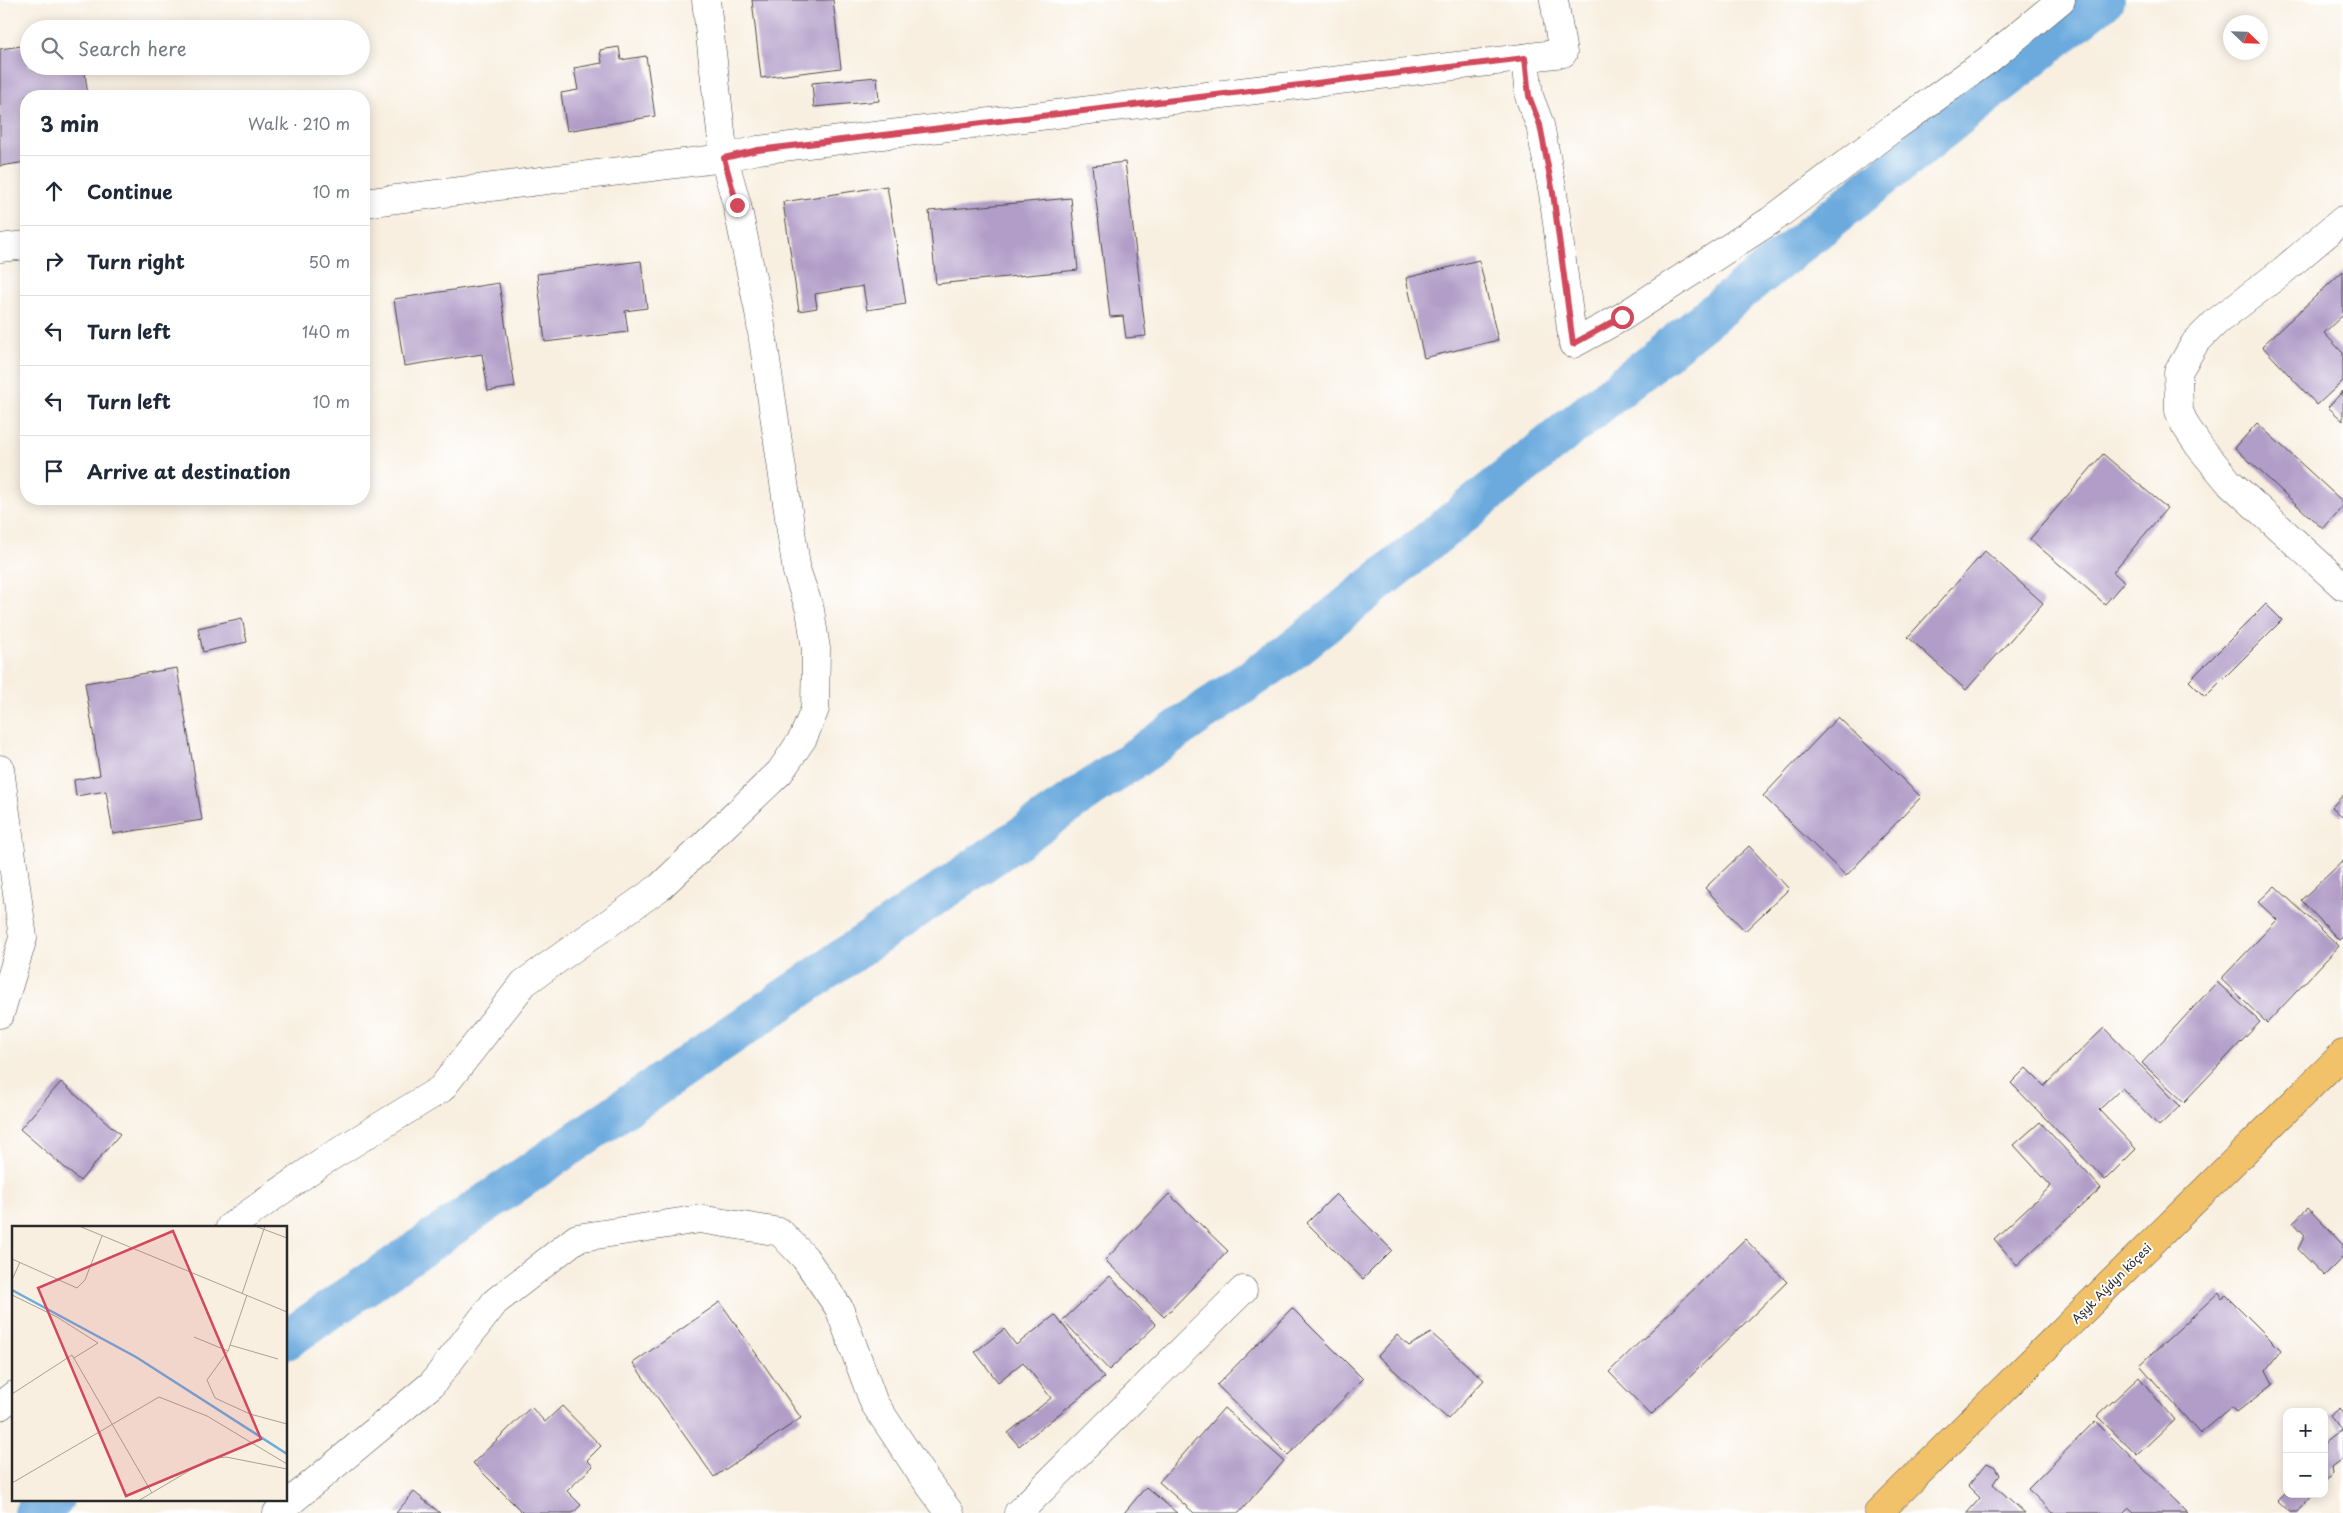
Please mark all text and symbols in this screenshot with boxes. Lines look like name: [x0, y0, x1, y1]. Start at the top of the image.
north arrow: [2223, 15, 2268, 60]
search box: [20, 20, 370, 75]
icon: search: [38, 34, 66, 62]
text: Search here: [78, 34, 187, 62]
text: 3 min: [40, 107, 99, 139]
text: Walk · 210 m: [248, 111, 350, 135]
icon: ahead: [40, 177, 68, 205]
text: Continue: [87, 177, 173, 205]
text: 10 m: [313, 179, 350, 203]
route end: [726, 194, 749, 217]
icon: right: [40, 247, 68, 275]
text: Turn right: [87, 247, 185, 275]
text: 50 m: [309, 249, 350, 273]
route start: [1611, 306, 1634, 329]
icon: left: [40, 317, 68, 345]
text: Turn left: [87, 317, 171, 345]
text: 140 m: [302, 319, 350, 343]
icon: left: [40, 387, 68, 415]
text: Turn left: [87, 387, 171, 415]
text: 10 m: [313, 389, 350, 413]
icon: arrive: [40, 457, 68, 485]
text: Arrive at destination: [87, 457, 291, 485]
inset map: [12, 1226, 288, 1500]
street label: Aşyk Aýdyn köçesi: [2067, 1239, 2155, 1327]
map controls: [2283, 1408, 2328, 1498]
button: +: [2283, 1408, 2328, 1453]
button: −: [2283, 1453, 2328, 1498]

